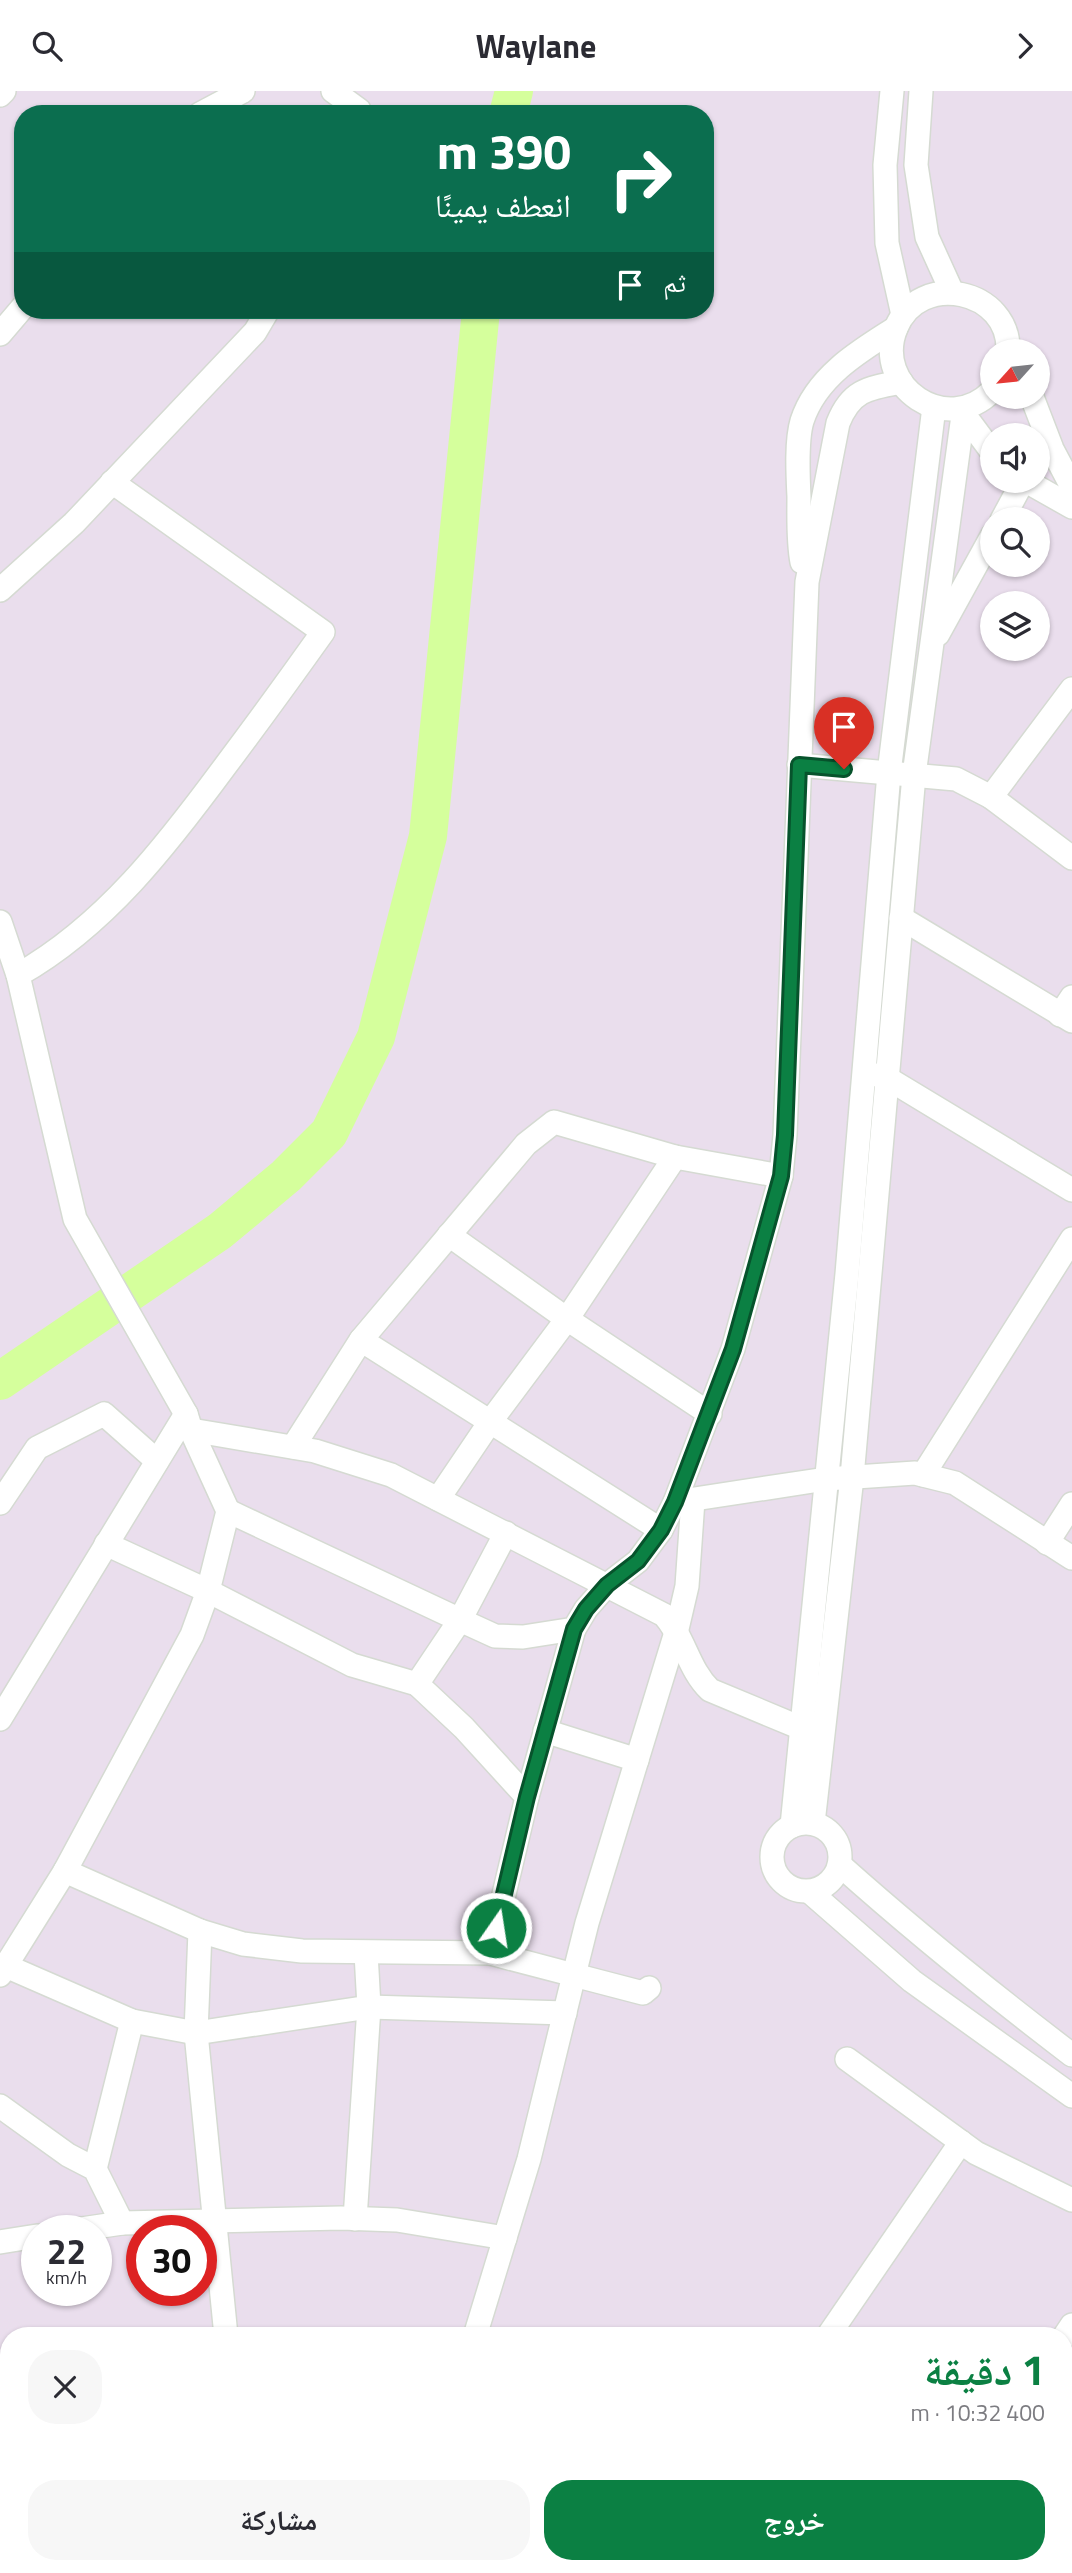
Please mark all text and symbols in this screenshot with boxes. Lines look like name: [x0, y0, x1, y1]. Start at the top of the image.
text: Waylane: [476, 22, 596, 70]
icon: search: [28, 27, 66, 65]
icon: forward: [1006, 27, 1044, 65]
text: 390 m: [437, 113, 571, 188]
icon: right: [595, 133, 686, 224]
text: انعطف يمينًا: [435, 181, 571, 229]
text: ثم: [663, 263, 686, 302]
icon: arrive: [611, 266, 649, 304]
north arrow: [980, 339, 1050, 409]
map controls: [980, 339, 1050, 661]
button: sound: [980, 423, 1050, 493]
button: search: [980, 507, 1050, 577]
button: layers: [980, 591, 1050, 661]
pin: [814, 697, 874, 769]
icon: arrive: [825, 708, 863, 746]
position arrow: [459, 1891, 533, 1965]
speed limit sign: 30: [126, 2215, 217, 2306]
text: 22: [47, 2224, 86, 2278]
text: km/h: [46, 2264, 87, 2291]
text: 1 دقيقة: [924, 2337, 1045, 2401]
button: close: [28, 2350, 102, 2424]
text: 400 m · 10:32: [910, 2395, 1045, 2430]
button: مشاركة: [28, 2480, 530, 2560]
button: خروج: [544, 2480, 1045, 2560]

